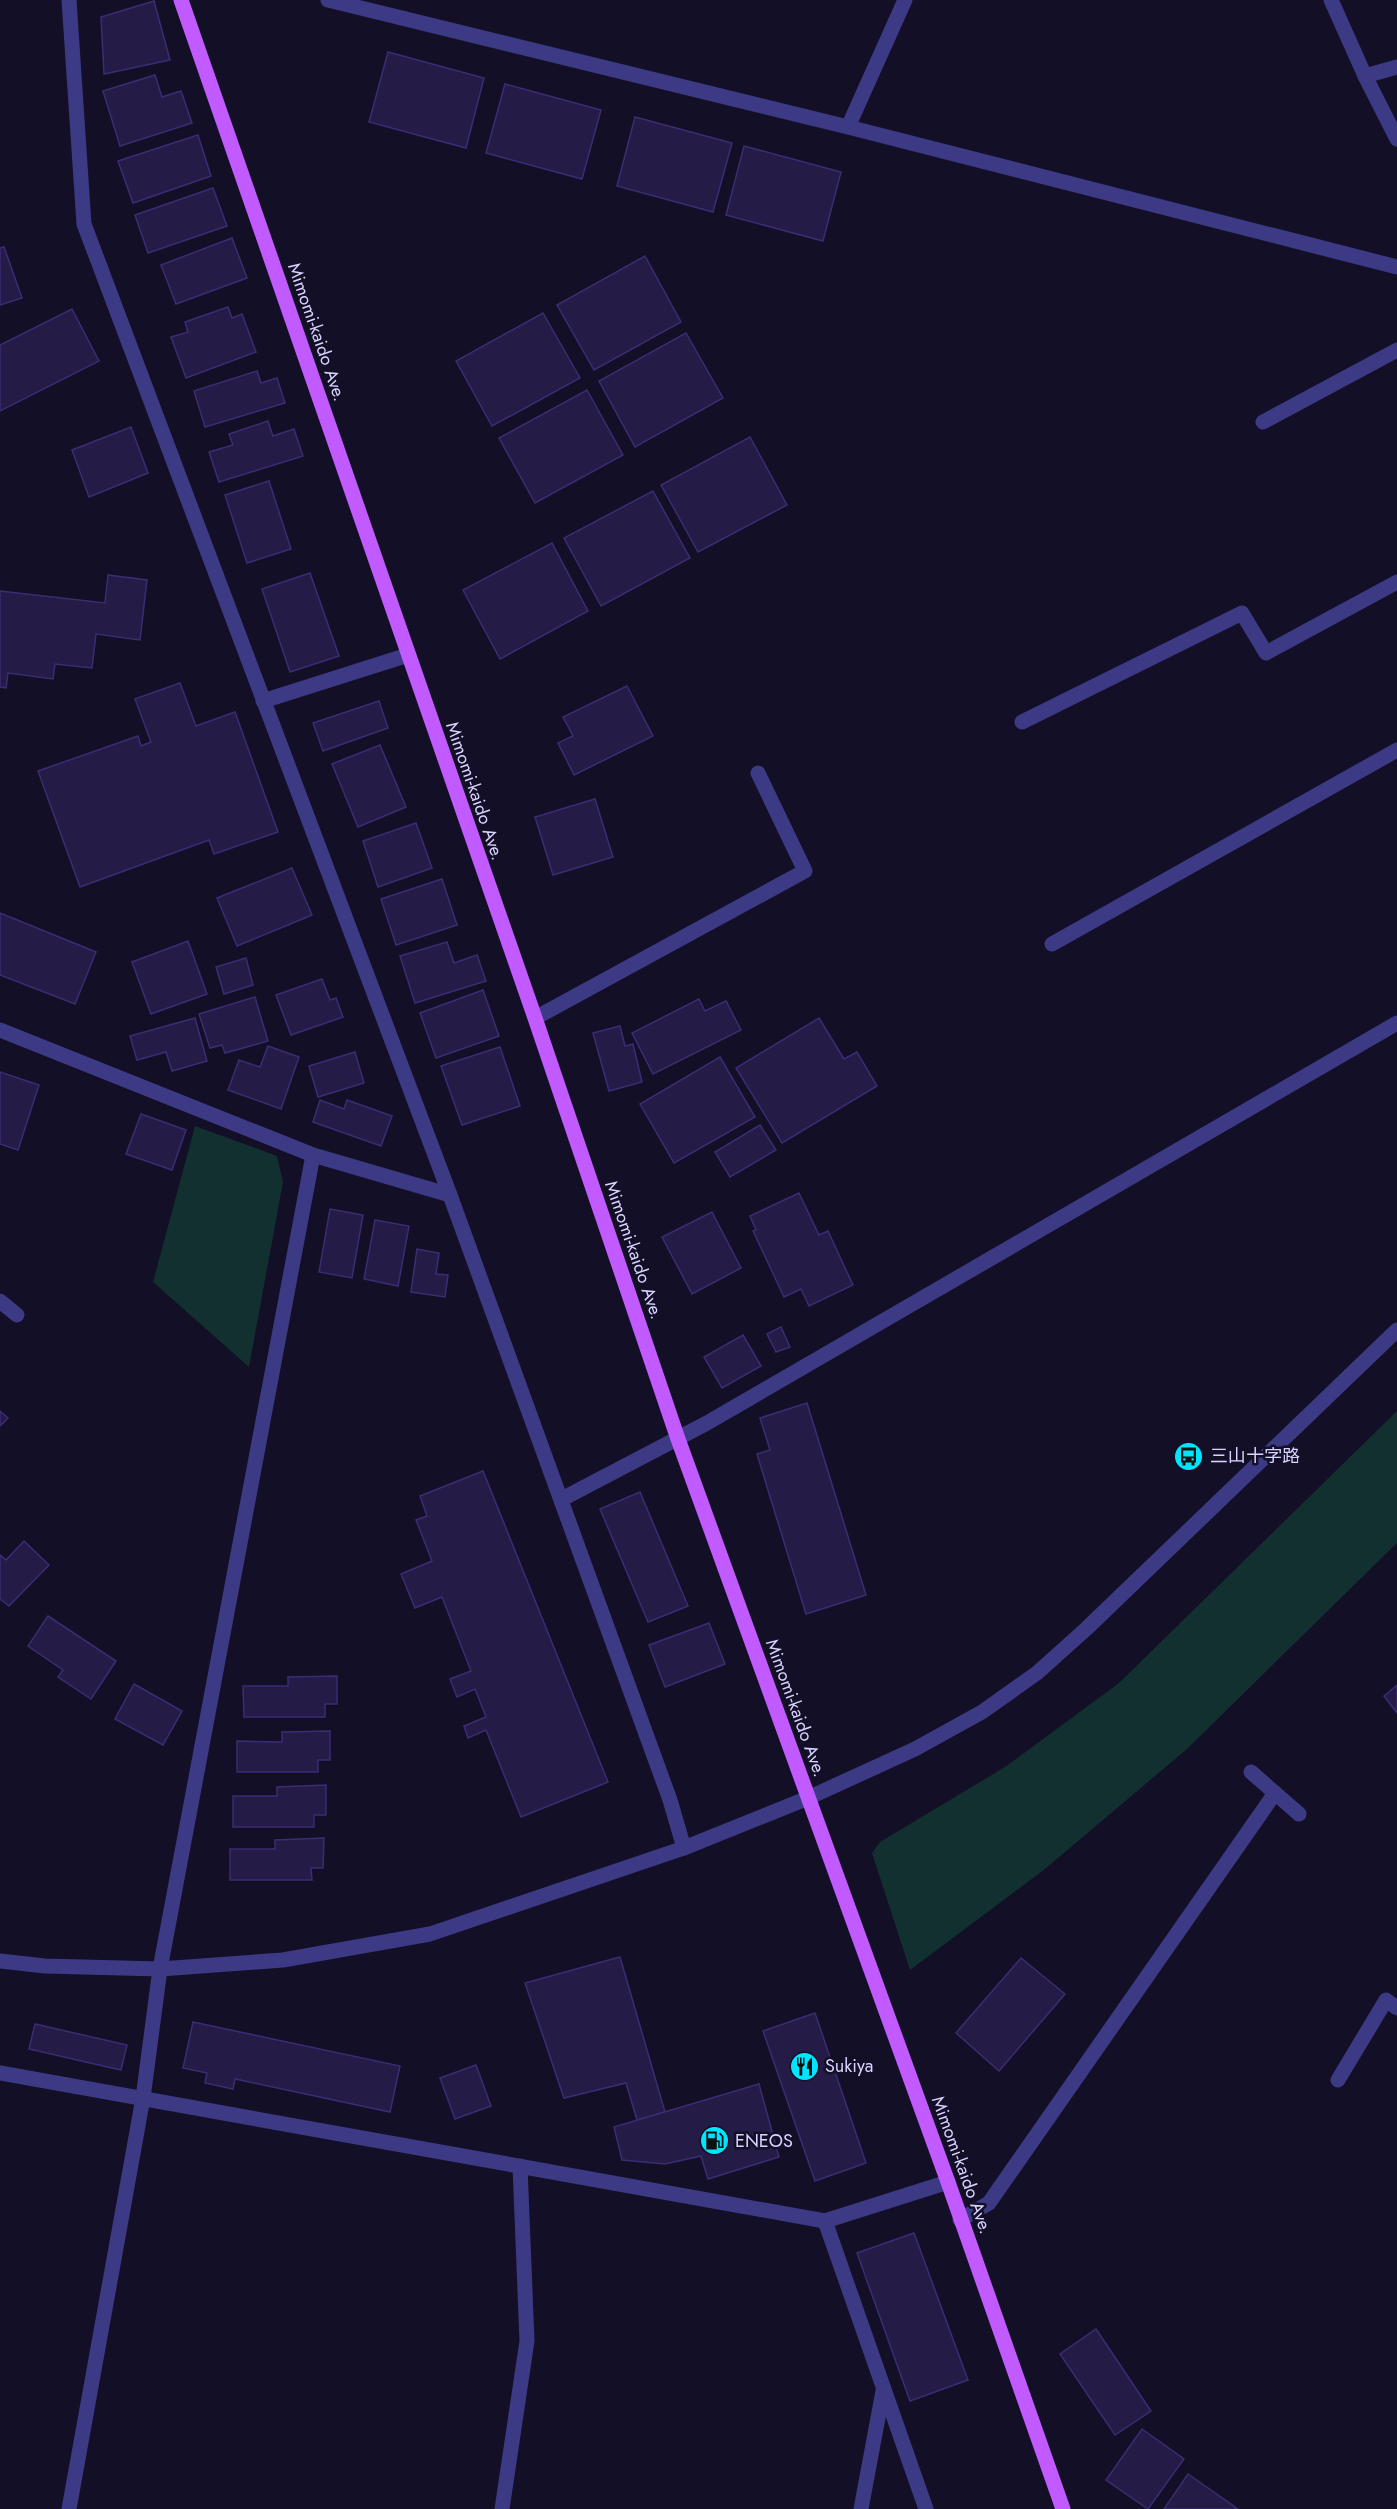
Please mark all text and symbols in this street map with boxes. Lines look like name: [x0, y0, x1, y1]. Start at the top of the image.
street label: Mimomi-kaido Ave.: [281, 259, 353, 405]
street label: Mimomi-kaido Ave.: [439, 718, 511, 864]
street label: Mimomi-kaido Ave.: [598, 1177, 670, 1323]
bus stop icon: 三山十字路: [1173, 1440, 1205, 1472]
place label: 三山十字路: [1210, 1443, 1300, 1469]
street label: Mimomi-kaido Ave.: [759, 1636, 833, 1780]
restaurant icon: Sukiya: [788, 2050, 820, 2082]
place label: Sukiya: [825, 2053, 874, 2079]
street label: Mimomi-kaido Ave.: [925, 2093, 999, 2237]
fuel station icon: ENEOS: [698, 2125, 730, 2157]
place label: ENEOS: [735, 2128, 793, 2154]

